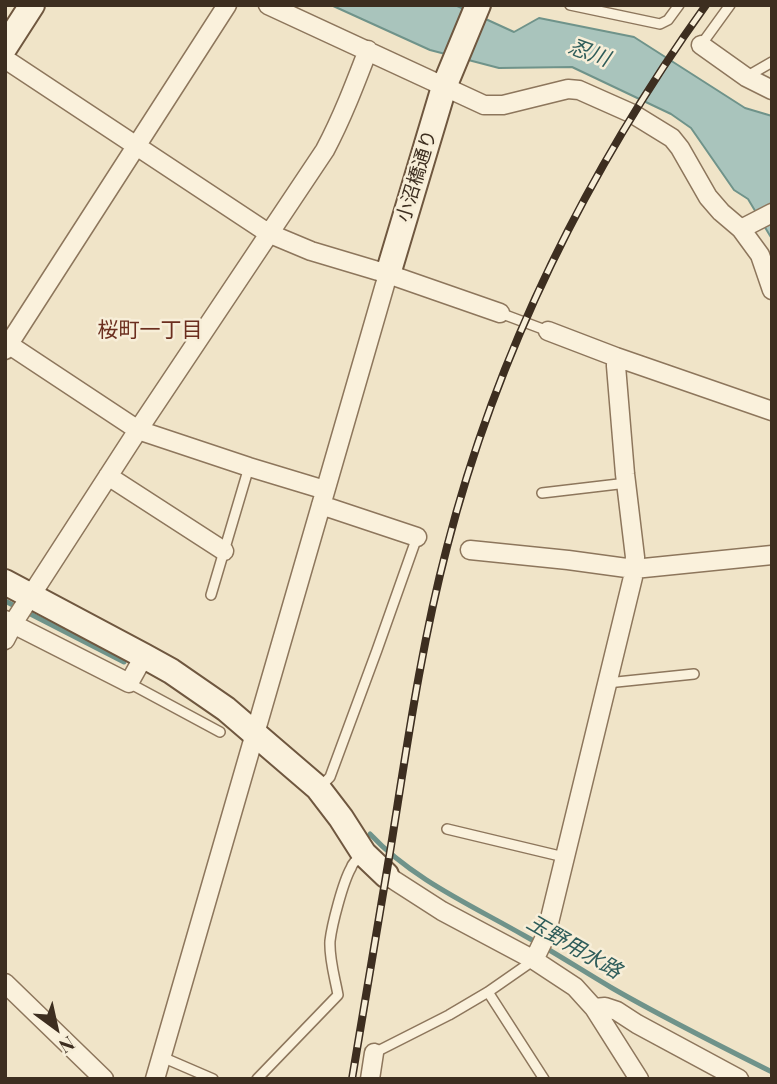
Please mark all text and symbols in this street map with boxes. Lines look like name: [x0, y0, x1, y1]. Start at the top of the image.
water label: 忍川: [565, 34, 613, 72]
street label: 小沼橋通り: [392, 127, 442, 225]
district label: 桜町一丁目: [98, 317, 202, 343]
water label: 玉野用水路: [522, 910, 626, 984]
north arrow: [21, 993, 91, 1063]
text: N: [55, 1031, 80, 1060]

